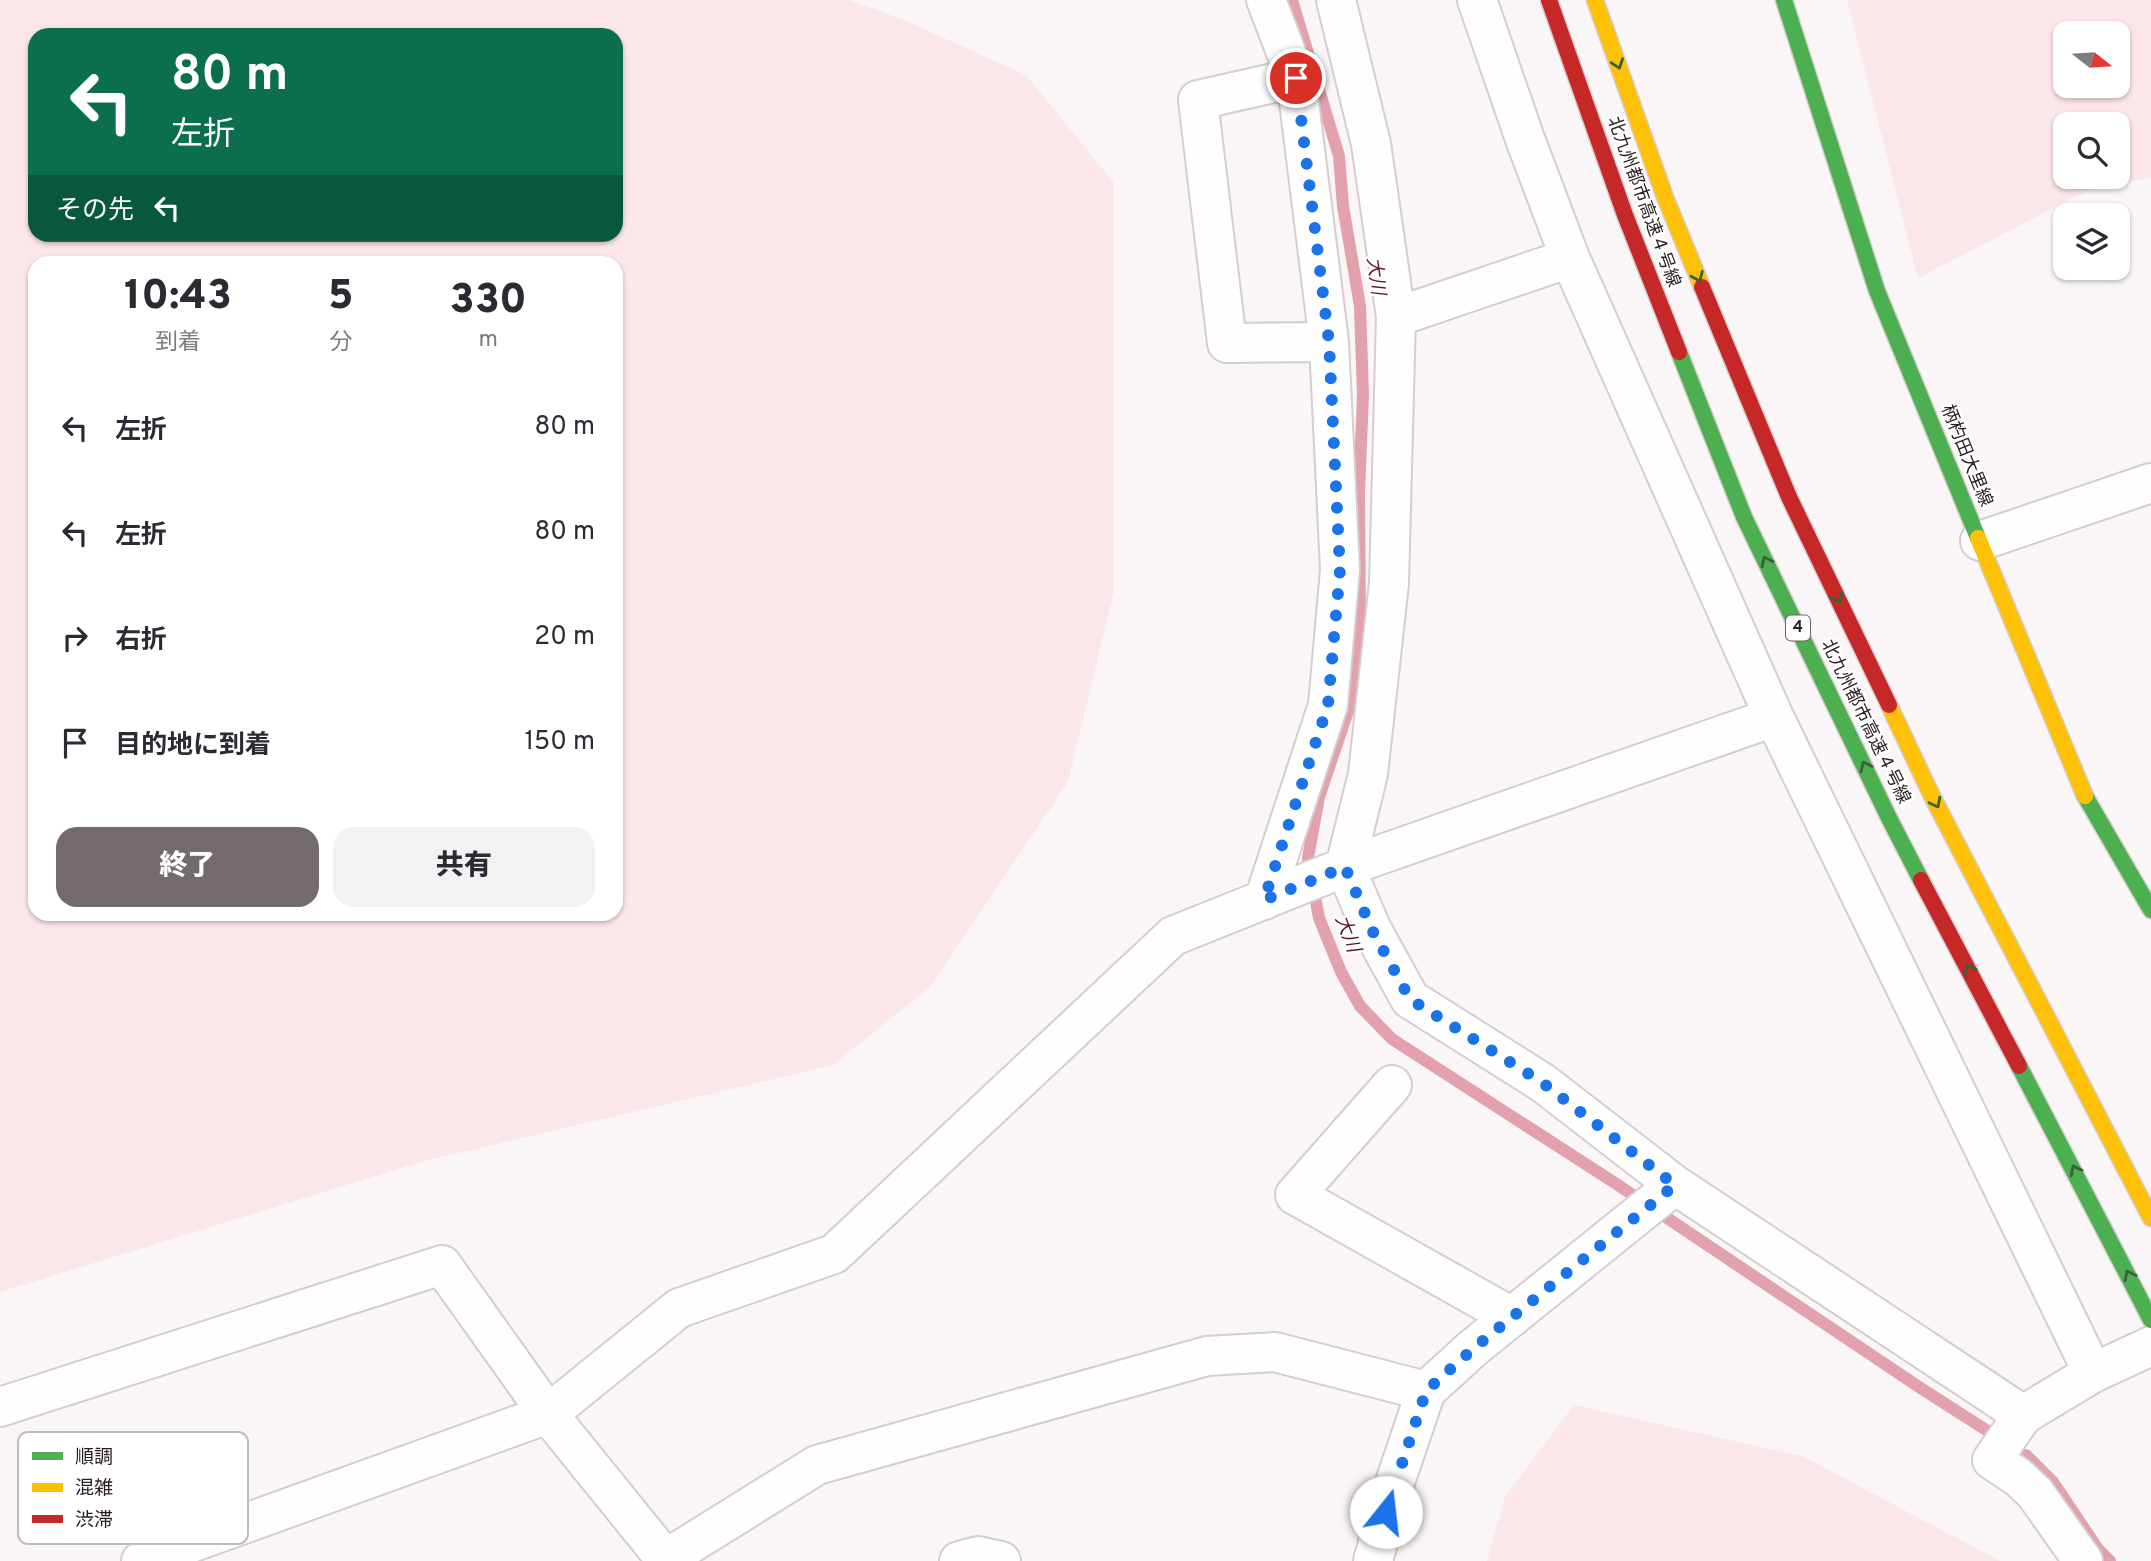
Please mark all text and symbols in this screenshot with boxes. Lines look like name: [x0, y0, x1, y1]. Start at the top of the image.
north arrow: [2053, 21, 2130, 98]
map controls: [2053, 21, 2130, 280]
text: 80 m: [171, 46, 288, 108]
pin: [1266, 48, 1326, 108]
icon: left: [56, 56, 147, 147]
one-way arrow: [1610, 58, 1624, 70]
icon: arrive: [1277, 59, 1315, 97]
button: search: [2053, 112, 2130, 189]
street label: 北九州都市高速４号線: [1601, 113, 1685, 291]
text: 左折: [171, 116, 235, 156]
icon: left: [148, 189, 186, 227]
text: その先: [56, 195, 134, 228]
button: layers: [2053, 203, 2130, 280]
water label: 大川: [1360, 256, 1390, 298]
one-way arrow: [1690, 270, 1704, 282]
text: 10:43: [124, 271, 232, 324]
text: 5: [328, 271, 354, 324]
text: 330: [450, 275, 527, 328]
text: m: [479, 326, 498, 355]
text: 到着: [155, 329, 201, 358]
text: 分: [329, 329, 352, 358]
street label: 柄杓田大里線: [1935, 402, 1997, 510]
icon: left: [56, 409, 94, 447]
text: 80 m: [535, 411, 595, 444]
text: 左折: [115, 415, 167, 448]
icon: left: [56, 514, 94, 552]
text: 80 m: [535, 516, 595, 549]
text: 左折: [115, 520, 167, 553]
one-way arrow: [1760, 556, 1774, 568]
one-way arrow: [1829, 591, 1843, 603]
road number: 4: [1786, 615, 1810, 640]
icon: right: [56, 619, 94, 657]
text: 20 m: [534, 621, 595, 654]
text: 右折: [115, 625, 167, 658]
street label: 北九州都市高速４号線: [1815, 636, 1915, 808]
icon: arrive: [56, 724, 94, 762]
text: 150 m: [524, 726, 595, 759]
text: 目的地に到着: [115, 730, 271, 763]
one-way arrow: [1859, 761, 1873, 773]
one-way arrow: [1928, 796, 1942, 808]
button: 終了: [56, 827, 319, 907]
button: 共有: [333, 827, 595, 907]
water label: 大川: [1329, 912, 1366, 958]
one-way arrow: [1963, 963, 1977, 976]
one-way arrow: [2069, 1165, 2083, 1177]
one-way arrow: [2123, 1270, 2137, 1282]
legend: [18, 1432, 248, 1544]
text: 順調: [75, 1446, 113, 1470]
position arrow: [1349, 1475, 1423, 1549]
text: 混雑: [75, 1477, 113, 1501]
text: 渋滞: [75, 1509, 113, 1533]

